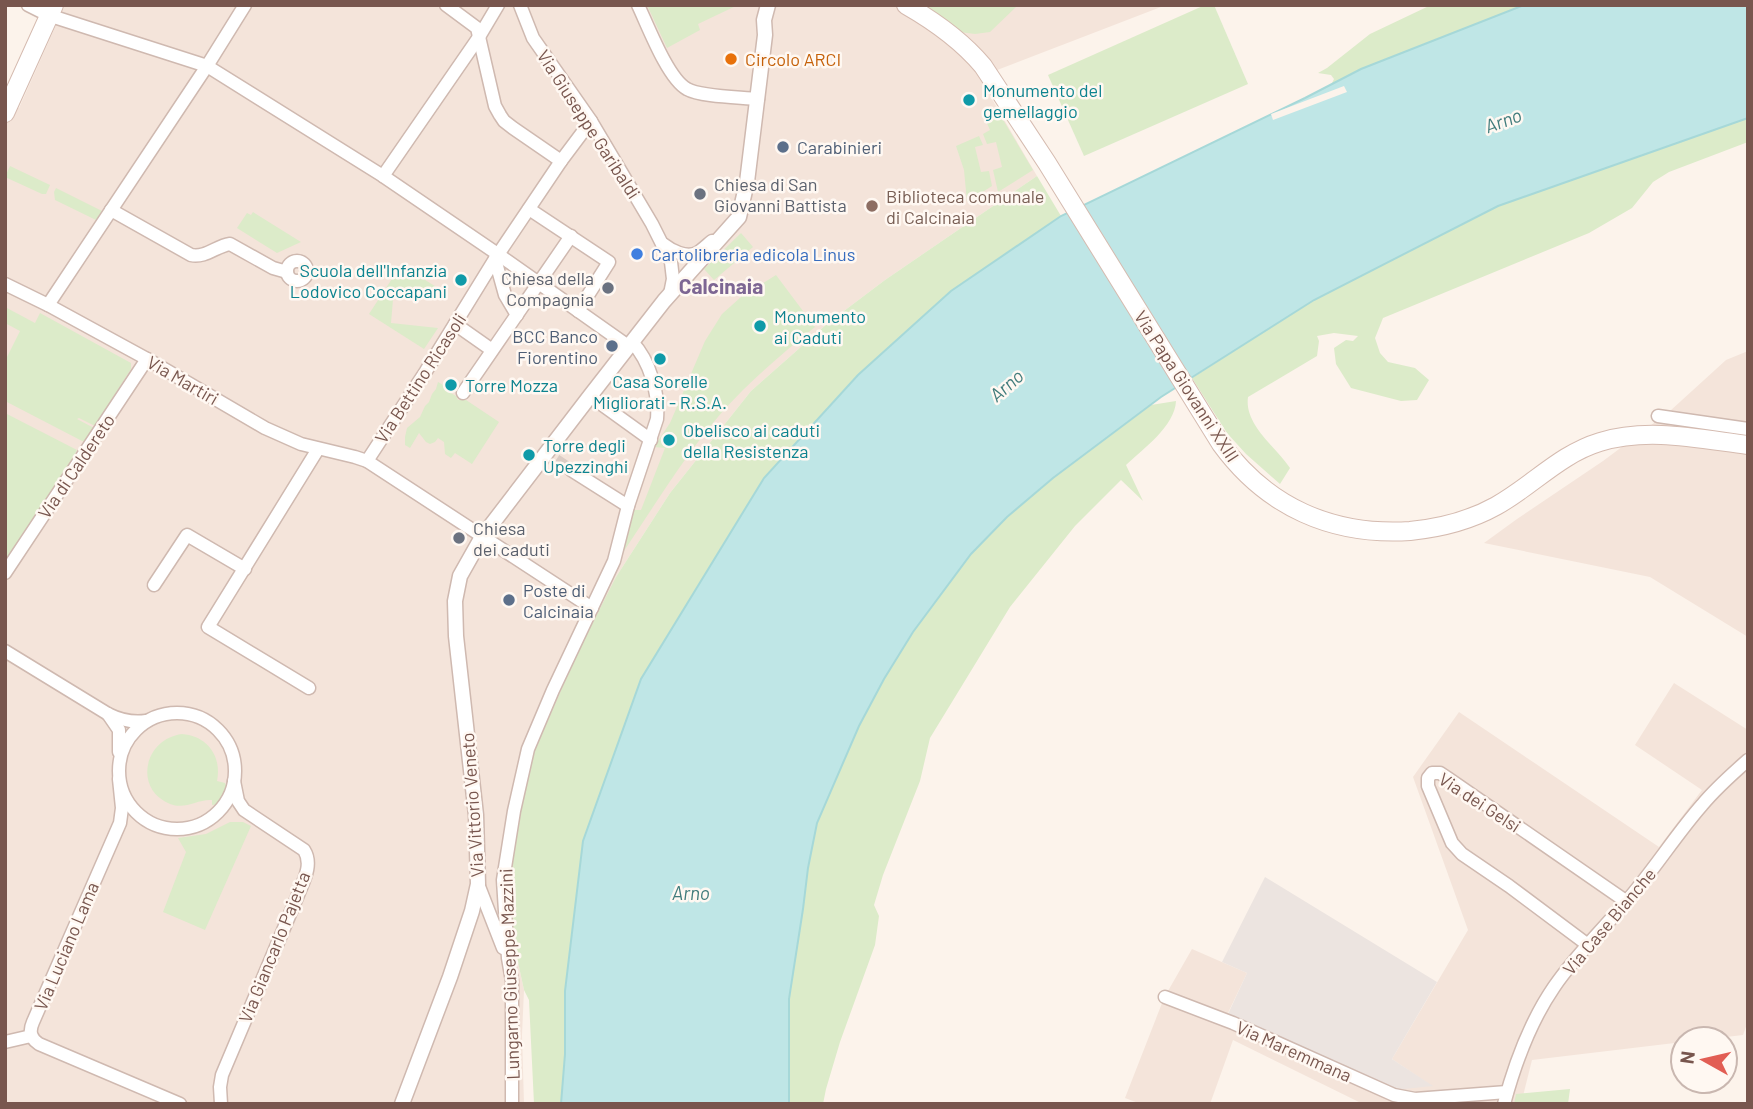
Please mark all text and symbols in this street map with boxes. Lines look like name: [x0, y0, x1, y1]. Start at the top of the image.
street label: Via Giuseppe Garibaldi: [533, 45, 645, 203]
place label: Circolo ARCI: [745, 48, 841, 70]
marker: Circolo ARCI: [723, 51, 739, 67]
place label: Monumento del gemellaggio: [983, 79, 1102, 122]
marker: Monumento del gemellaggio: [961, 92, 977, 108]
water label: Arno: [1481, 103, 1525, 137]
place label: Carabinieri: [797, 136, 882, 158]
marker: Carabinieri: [775, 139, 791, 155]
place label: Chiesa di San Giovanni Battista: [714, 173, 847, 216]
place label: Biblioteca comunale di Calcinaia: [886, 185, 1044, 228]
marker: Chiesa di San Giovanni Battista: [692, 186, 708, 202]
marker: Biblioteca comunale di Calcinaia: [864, 198, 880, 214]
place label: Cartolibreria edicola Linus: [651, 243, 855, 265]
marker: Cartolibreria edicola Linus: [629, 246, 645, 262]
place label: Scuola dell'Infanzia Lodovico Coccapani: [290, 259, 447, 302]
place label: Chiesa della Compagnia: [501, 267, 594, 310]
marker: Scuola dell'Infanzia Lodovico Coccapani: [453, 272, 469, 288]
district label: Calcinaia: [679, 273, 763, 298]
marker: Chiesa della Compagnia: [600, 280, 616, 296]
place label: Monumento ai Caduti: [774, 305, 866, 348]
street label: Via Papa Giovanni XXIII: [1130, 306, 1244, 466]
street label: Via Bettino Ricasoli: [370, 309, 470, 447]
marker: Monumento ai Caduti: [752, 318, 768, 334]
place label: BCC Banco Fiorentino: [512, 325, 598, 368]
marker: BCC Banco Fiorentino: [604, 338, 620, 354]
street label: Via Martiri: [143, 351, 223, 409]
marker: Casa Sorelle Migliorati - R.S.A.: [652, 351, 668, 367]
water label: Arno: [984, 364, 1028, 406]
place label: Casa Sorelle Migliorati - R.S.A.: [593, 370, 727, 413]
place label: Torre Mozza: [465, 374, 558, 396]
marker: Torre Mozza: [443, 377, 459, 393]
street label: Via di Caldereto: [33, 409, 119, 523]
place label: Obelisco ai caduti della Resistenza: [683, 419, 820, 462]
marker: Obelisco ai caduti della Resistenza: [661, 432, 677, 448]
place label: Torre degli Upezzinghi: [543, 434, 628, 477]
marker: Torre degli Upezzinghi: [521, 447, 537, 463]
place label: Chiesa dei caduti: [473, 517, 550, 560]
marker: Chiesa dei caduti: [451, 530, 467, 546]
place label: Poste di Calcinaia: [523, 579, 594, 622]
marker: Poste di Calcinaia: [501, 592, 517, 608]
street label: Via Vittorio Veneto: [456, 732, 488, 878]
street label: Via dei Gelsi: [1435, 767, 1525, 837]
street label: Via Case Bianche: [1558, 863, 1660, 979]
street label: Via Giancarlo Pajetta: [234, 868, 314, 1026]
street label: Lungarno Giuseppe Mazzini: [494, 868, 524, 1080]
street label: Via Luciano Lama: [29, 878, 103, 1014]
water label: Arno: [672, 881, 710, 904]
street label: Via Maremmana: [1233, 1016, 1355, 1086]
north arrow: [1669, 1025, 1739, 1095]
text: N: [1674, 1050, 1699, 1065]

